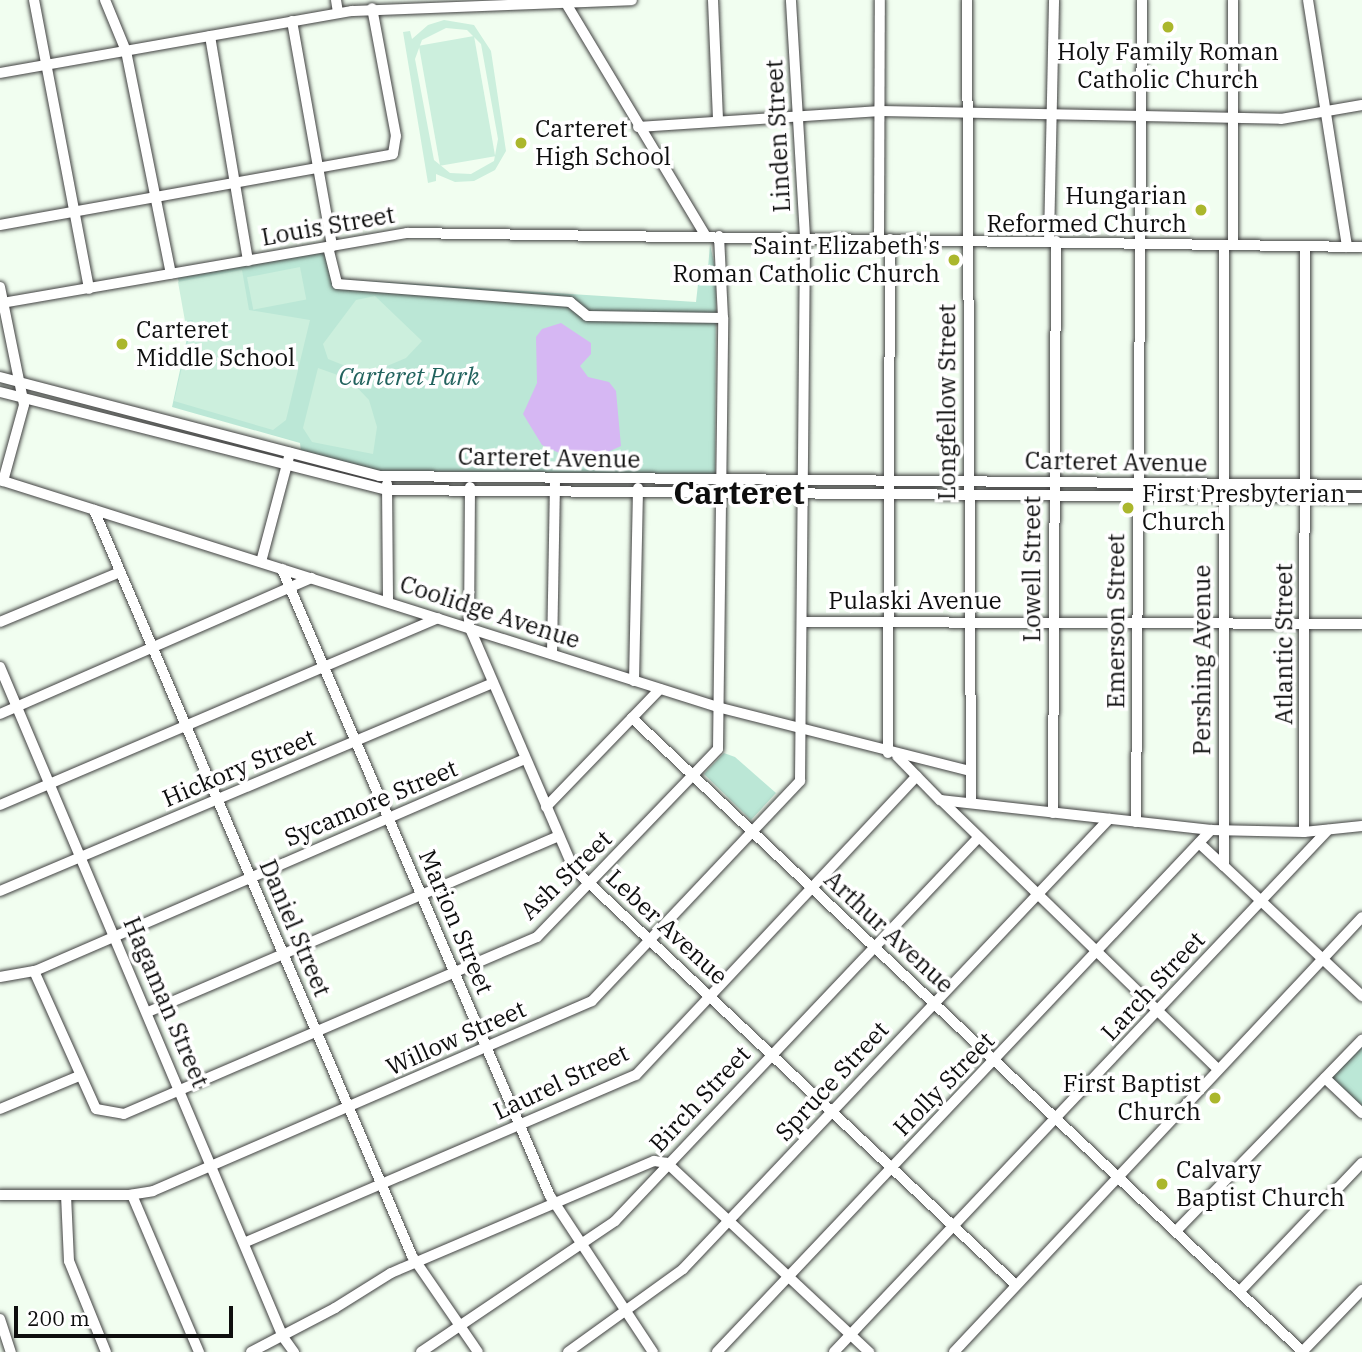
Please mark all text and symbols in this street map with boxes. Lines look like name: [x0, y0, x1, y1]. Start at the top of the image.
marker: Holy Family Roman Catholic Church: [1160, 19, 1176, 35]
place label: Holy Family Roman Catholic Church: [1057, 38, 1279, 94]
street label: Linden Street: [760, 59, 796, 213]
place label: Carteret High School: [535, 115, 671, 171]
marker: Carteret High School: [513, 135, 529, 151]
place label: Hungarian Reformed Church: [987, 182, 1187, 238]
street label: Louis Street: [259, 200, 397, 252]
marker: Hungarian Reformed Church: [1193, 202, 1209, 218]
place label: Saint Elizabeth's Roman Catholic Church: [673, 232, 940, 288]
marker: Saint Elizabeth's Roman Catholic Church: [946, 252, 962, 268]
street label: Longfellow Street: [933, 304, 961, 500]
place label: Carteret Middle School: [136, 316, 295, 372]
marker: Carteret Middle School: [114, 336, 130, 352]
park label: Carteret Park: [339, 363, 479, 391]
street label: Carteret Avenue: [457, 442, 641, 474]
street label: Carteret Avenue: [1024, 446, 1208, 478]
district label: Carteret: [673, 473, 805, 511]
place label: First Presbyterian Church: [1142, 480, 1345, 536]
street label: Lowell Street: [1018, 496, 1046, 642]
marker: First Presbyterian Church: [1120, 500, 1136, 516]
street label: Emerson Street: [1102, 533, 1130, 709]
street label: Atlantic Street: [1270, 563, 1298, 725]
street label: Pershing Avenue: [1188, 565, 1216, 755]
street label: Coolidge Avenue: [396, 569, 584, 655]
street label: Pulaski Avenue: [828, 587, 1002, 615]
street label: Hickory Street: [158, 723, 320, 813]
street label: Sycamore Street: [280, 754, 462, 852]
street label: Ash Street: [514, 824, 618, 926]
street label: Marion Street: [413, 845, 499, 999]
street label: Daniel Street: [253, 855, 337, 1001]
street label: Leber Avenue: [600, 864, 734, 990]
street label: Arthur Avenue: [818, 865, 960, 999]
street label: Hagaman Street: [117, 912, 215, 1092]
street label: Larch Street: [1095, 926, 1211, 1046]
street label: Willow Street: [382, 994, 530, 1082]
street label: Spruce Street: [769, 1015, 895, 1147]
street label: Holly Street: [888, 1026, 1000, 1142]
street label: Laurel Street: [489, 1038, 633, 1126]
street label: Birch Street: [644, 1040, 756, 1158]
place label: First Baptist Church: [1063, 1070, 1201, 1126]
marker: First Baptist Church: [1207, 1090, 1223, 1106]
place label: Calvary Baptist Church: [1176, 1156, 1345, 1212]
marker: Calvary Baptist Church: [1154, 1176, 1170, 1192]
scale bar: [18, 1292, 236, 1336]
text: 200 m: [27, 1304, 90, 1332]

